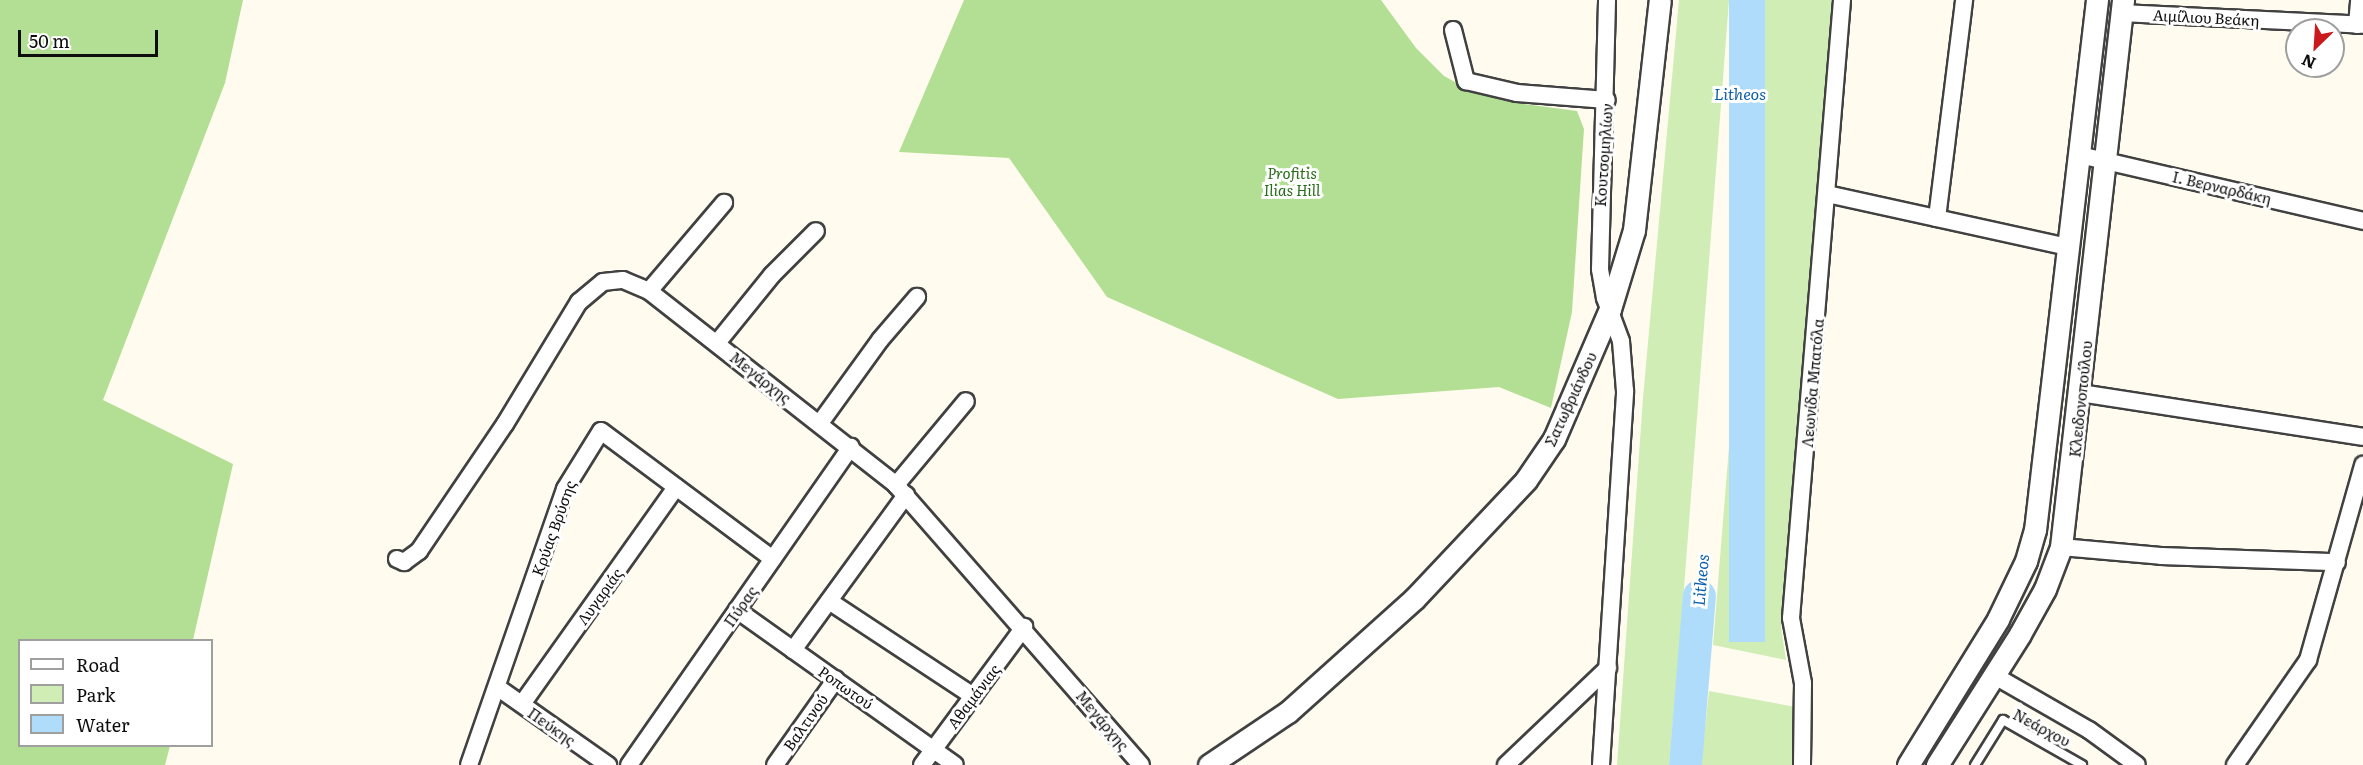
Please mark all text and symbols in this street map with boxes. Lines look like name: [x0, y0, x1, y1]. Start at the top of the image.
street label: Αιμίλιου Βεάκη: [2152, 5, 2260, 29]
scale bar: [21, 18, 160, 56]
north arrow: [2285, 18, 2345, 78]
text: 50 m: [29, 27, 70, 54]
text: N: [2297, 49, 2319, 76]
water label: Litheos: [1714, 83, 1766, 103]
street label: Κουτσομηλίων: [1590, 103, 1616, 207]
park label: Profitis Ilias Hill: [1264, 163, 1320, 198]
street label: Ι. Βερναρδάκη: [2171, 167, 2273, 207]
street label: Λεωνίδα Μπατόλα: [1797, 318, 1827, 448]
street label: Κλειδονοπούλου: [2065, 340, 2095, 458]
street label: Μεγάρχης: [727, 348, 795, 406]
street label: Σατωβριάνδου: [1540, 349, 1600, 449]
street label: Κρύας Βρύσης: [527, 478, 579, 578]
water label: Litheos: [1688, 553, 1712, 607]
street label: Λυγαριάς: [572, 564, 626, 628]
street label: Πύρας: [720, 582, 760, 630]
legend: [18, 639, 213, 747]
text: Road: [76, 651, 120, 678]
street label: Αθαμάνιας: [943, 660, 1003, 732]
street label: Ροπωτού: [815, 662, 877, 712]
text: Park: [76, 681, 115, 708]
street label: Μεγάρχης: [1073, 686, 1133, 754]
street label: Βαλτινού: [779, 690, 831, 754]
street label: Πεύκης: [525, 703, 579, 749]
street label: Νεάρχου: [2010, 704, 2074, 750]
text: Water: [76, 711, 129, 738]

